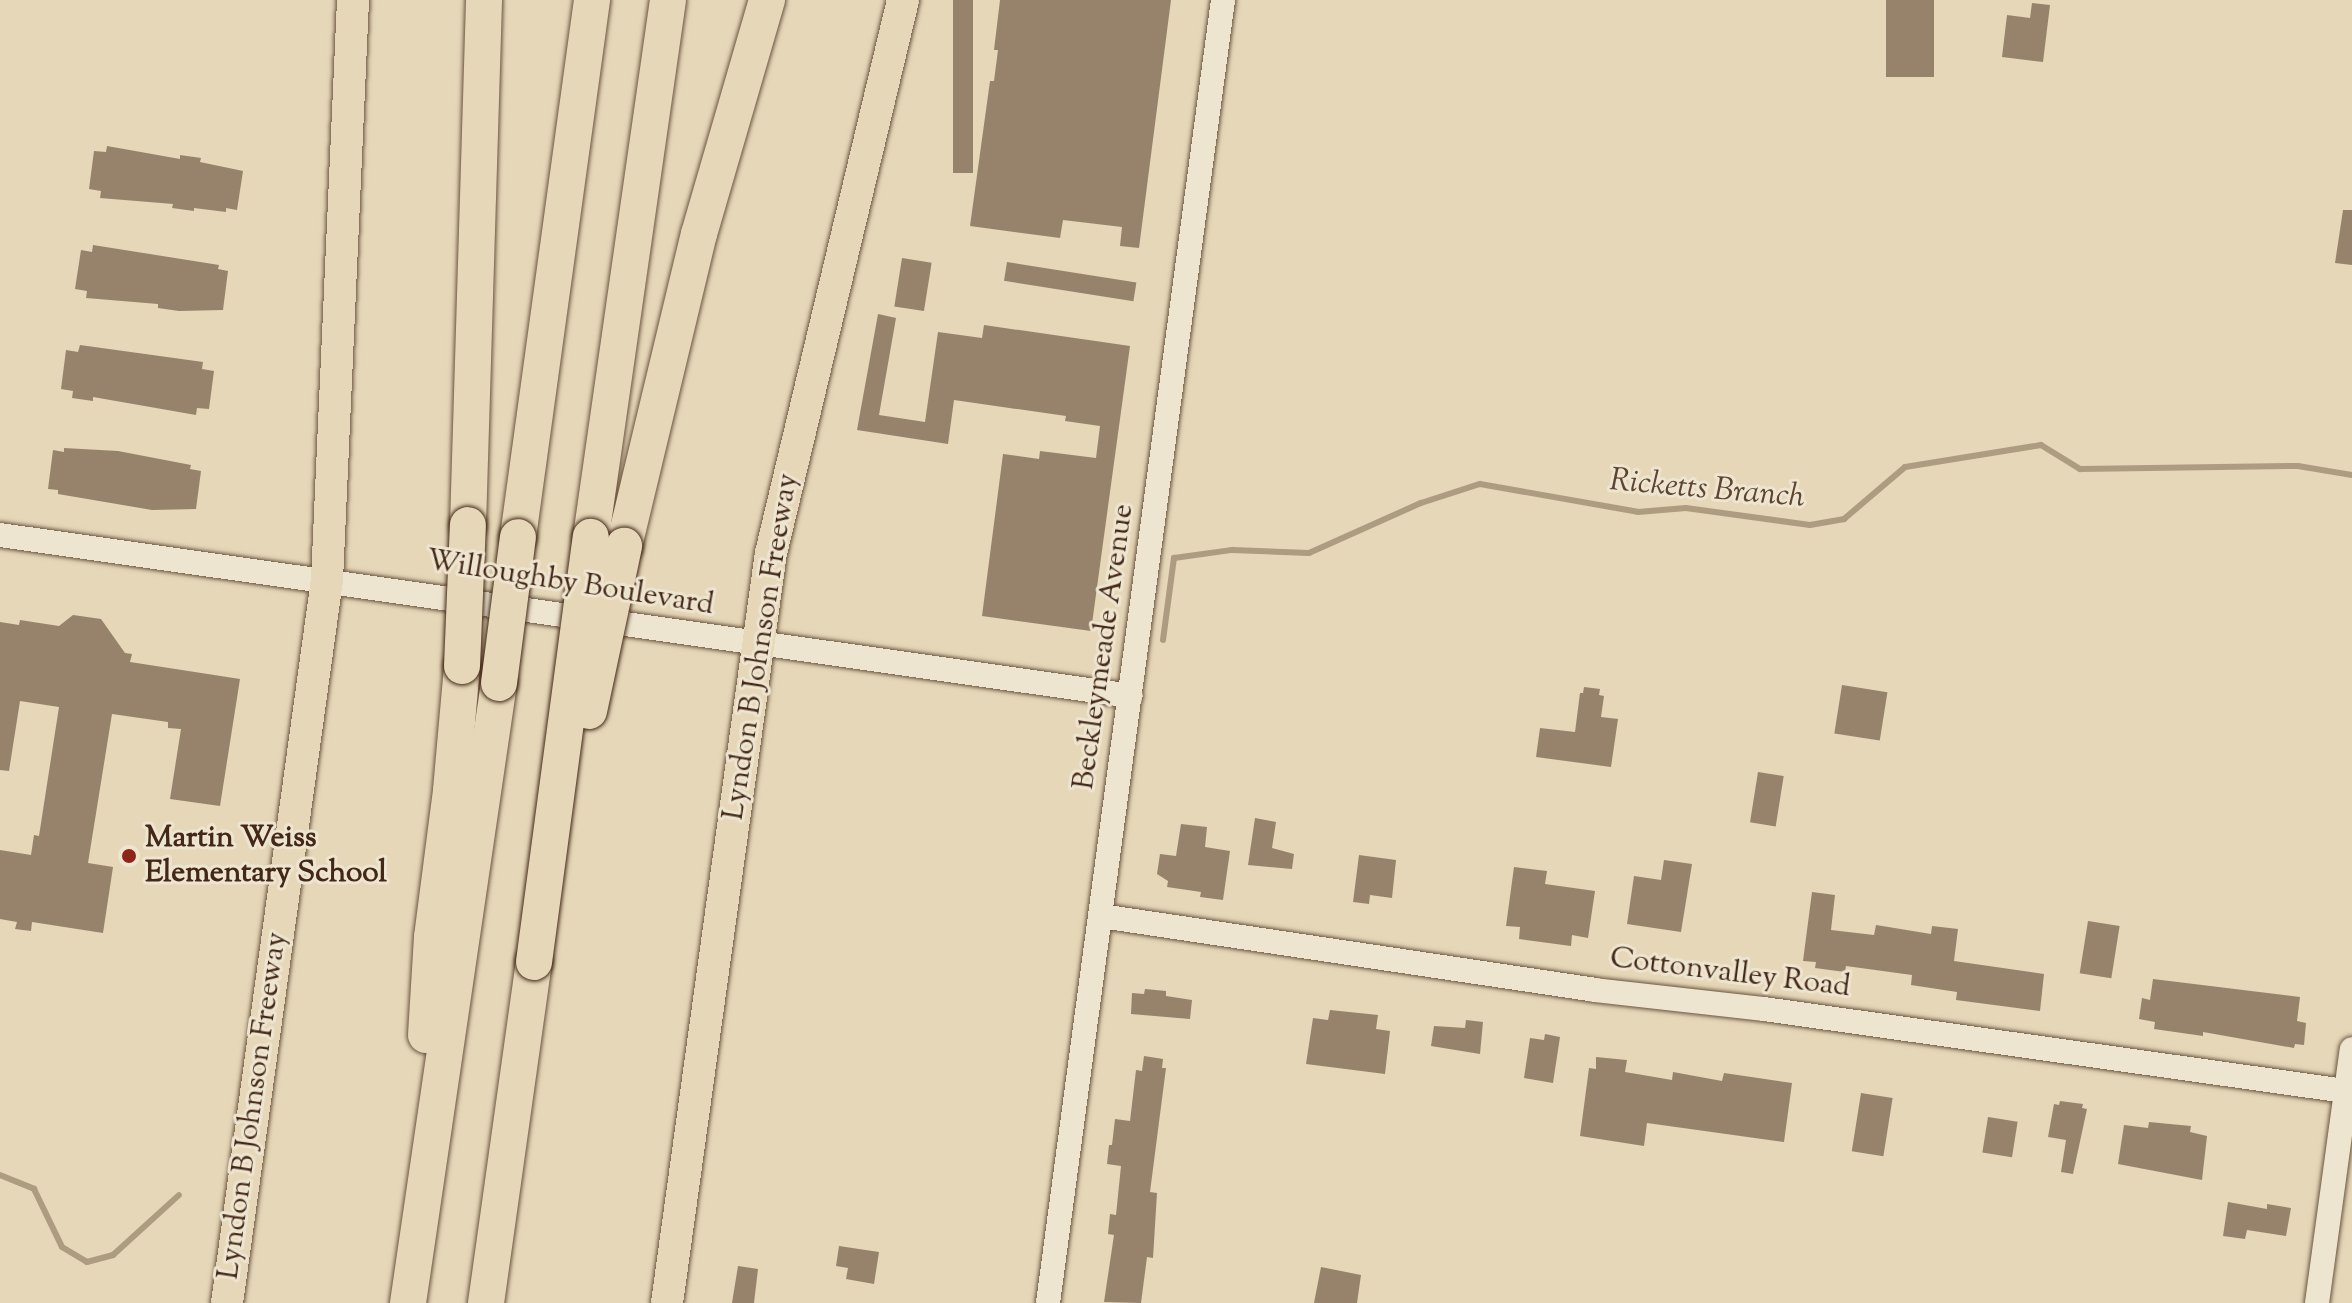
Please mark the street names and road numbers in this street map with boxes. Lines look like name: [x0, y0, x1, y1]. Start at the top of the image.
street label: Lyndon B Johnson Freeway: [717, 471, 807, 823]
street label: Beckleymeade Avenue: [1067, 502, 1143, 792]
street label: Willoughby Boulevard: [424, 543, 716, 625]
street label: Lyndon B Johnson Freeway: [212, 930, 296, 1282]
street label: Cottonvalley Road: [1608, 941, 1852, 1007]

